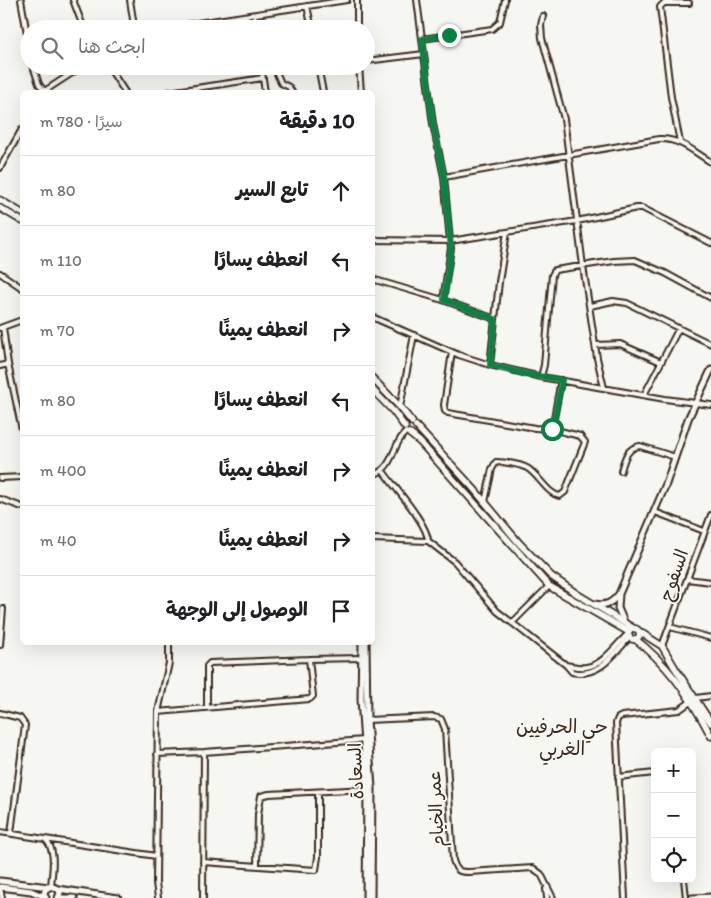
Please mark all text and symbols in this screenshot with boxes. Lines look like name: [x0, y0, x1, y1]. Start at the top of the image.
search box: [20, 20, 375, 75]
route end: [438, 24, 461, 47]
icon: search: [38, 34, 66, 62]
text: ابحث هنا: [78, 35, 146, 58]
text: 10 دقيقة: [279, 108, 355, 133]
text: سيرًا · 780 m: [40, 112, 123, 131]
icon: ahead: [327, 177, 355, 205]
text: تابع السير: [236, 178, 308, 201]
text: 80 m: [40, 181, 76, 200]
icon: left: [327, 247, 355, 275]
text: انعطف يسارًا: [214, 248, 308, 271]
text: 110 m: [40, 251, 82, 270]
icon: right: [327, 317, 355, 345]
text: انعطف يمينًا: [219, 318, 308, 341]
text: 70 m: [40, 321, 75, 340]
icon: left: [327, 387, 355, 415]
text: انعطف يسارًا: [214, 388, 308, 411]
text: 80 m: [40, 391, 76, 410]
route start: [541, 418, 564, 441]
icon: right: [327, 457, 355, 485]
text: انعطف يمينًا: [219, 458, 308, 481]
text: 400 m: [40, 461, 86, 480]
icon: right: [327, 527, 355, 555]
text: انعطف يمينًا: [219, 528, 308, 551]
text: 40 m: [40, 531, 77, 550]
street label: السفوح: [655, 546, 694, 604]
icon: arrive: [327, 597, 355, 625]
text: الوصول إلى الوجهة: [166, 598, 308, 621]
district label: حي الحرفيين الغربي: [516, 715, 608, 765]
street label: السعادة: [344, 742, 368, 800]
map controls: [651, 748, 696, 883]
button: +: [651, 748, 696, 793]
street label: عمر الخيام: [423, 770, 452, 848]
button: −: [651, 793, 696, 838]
button: locate: [651, 838, 696, 883]

